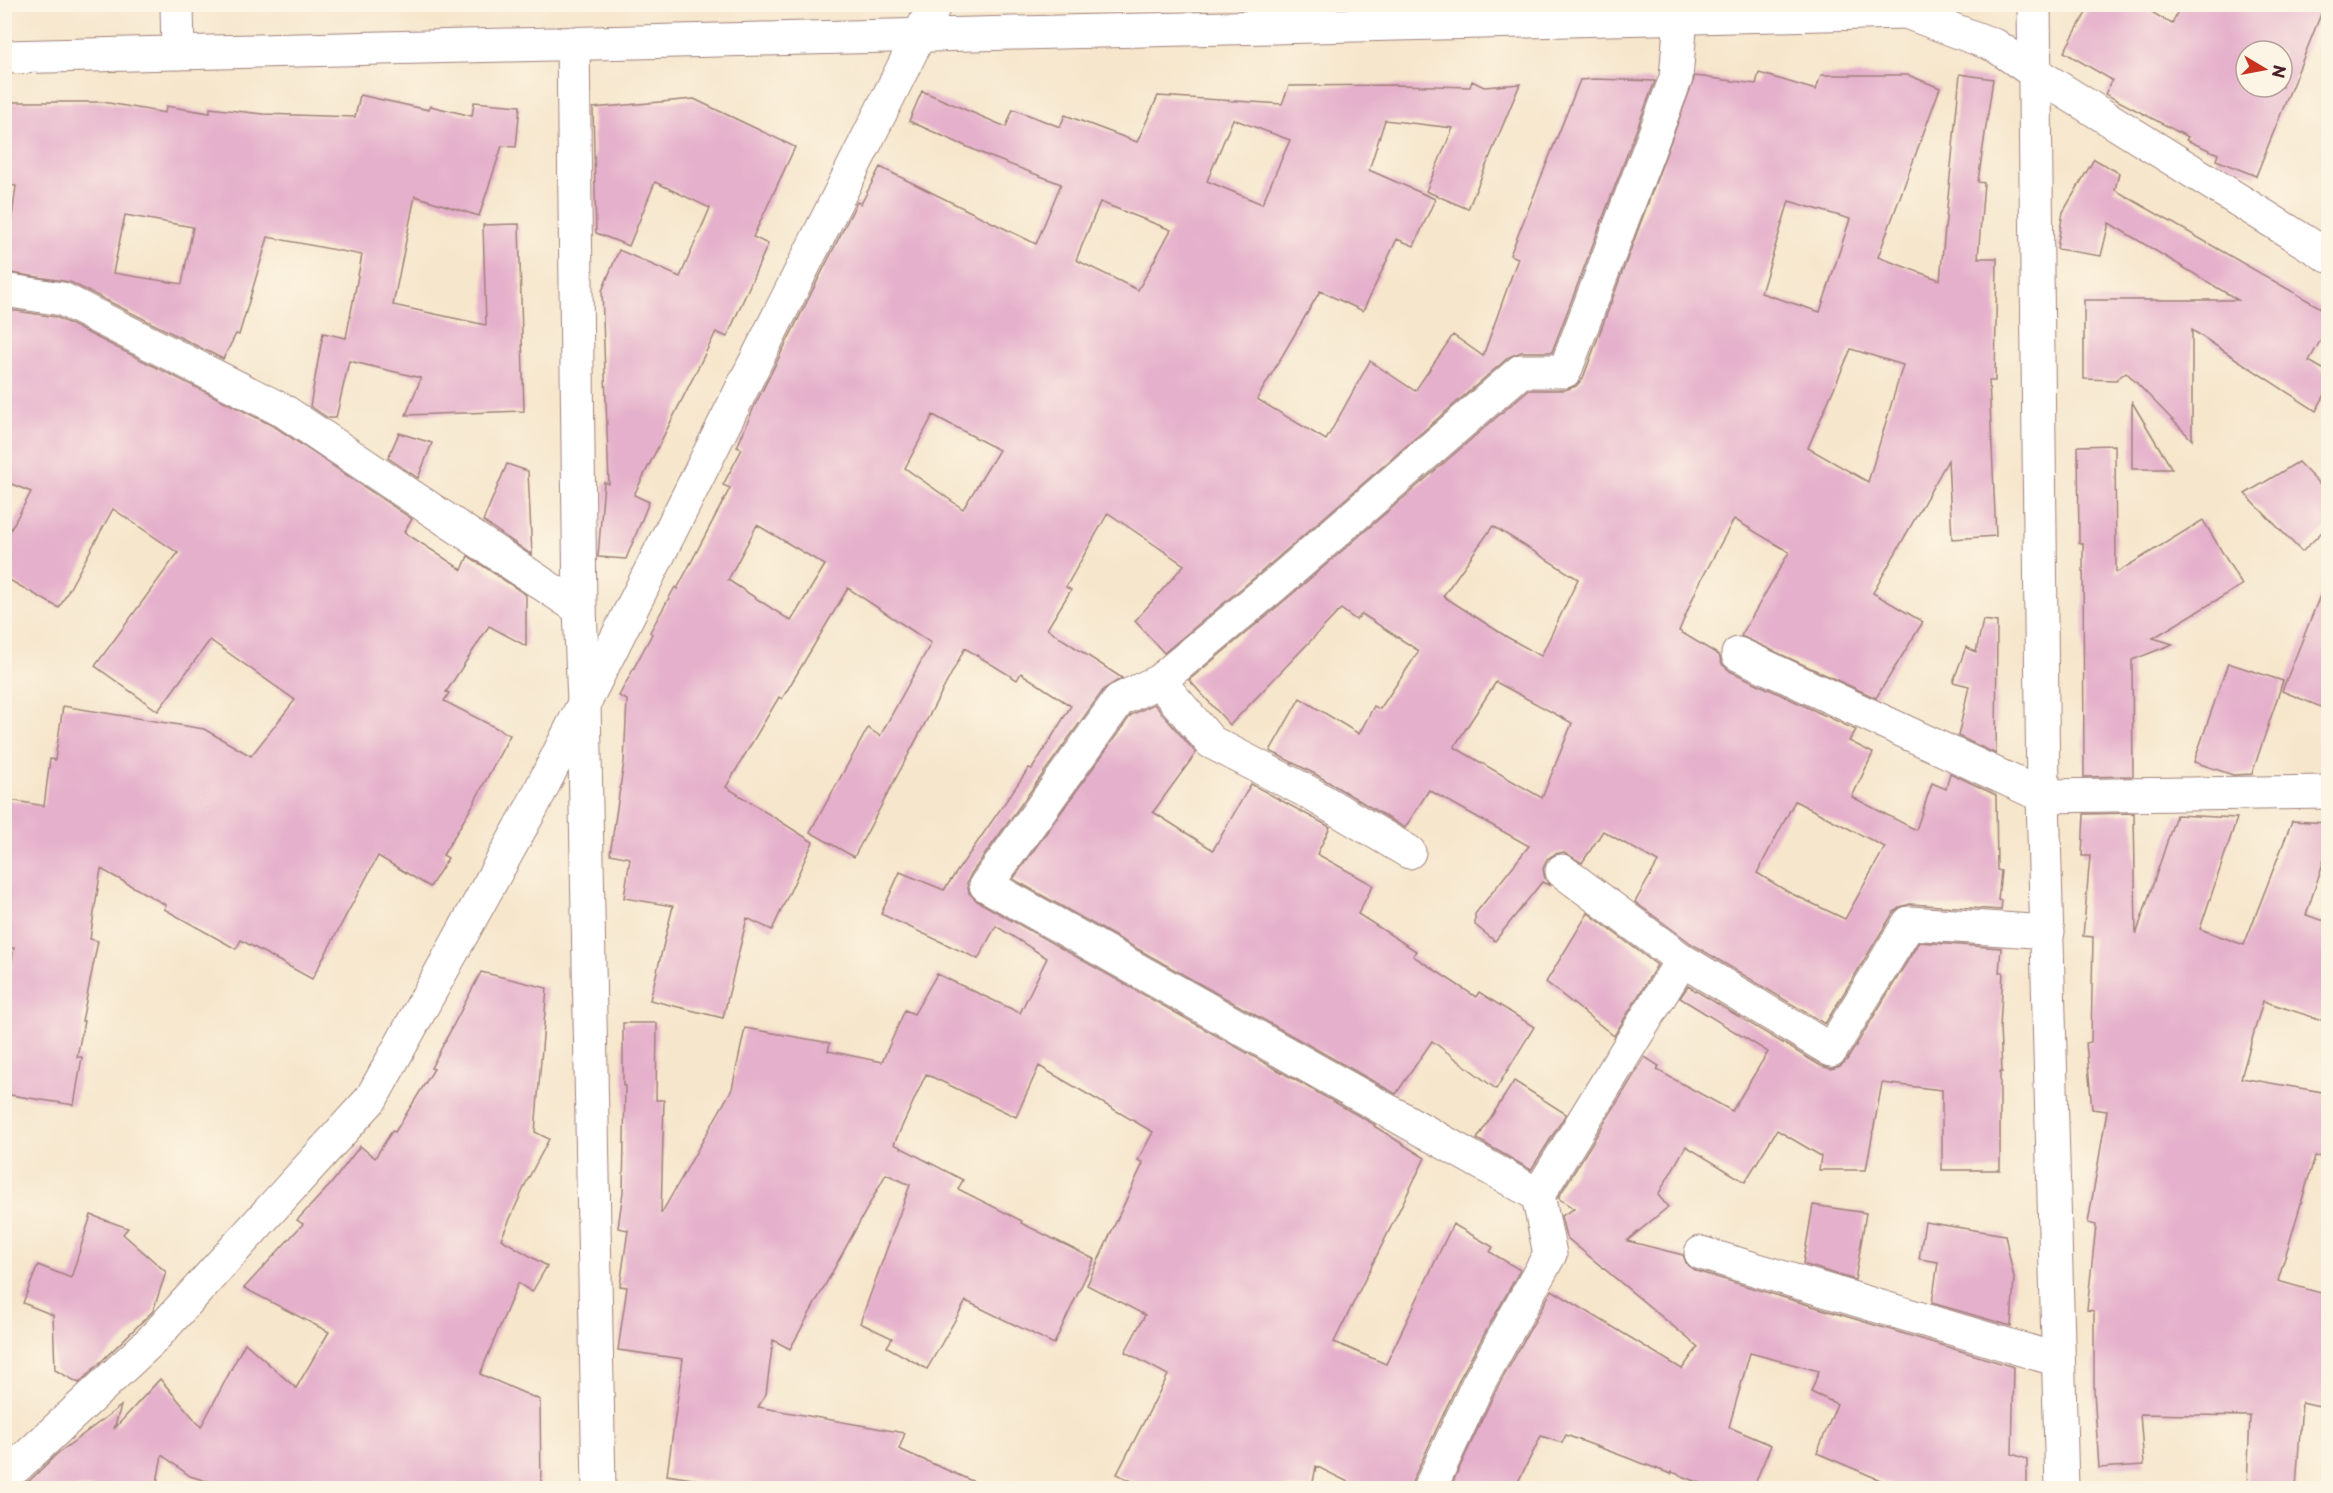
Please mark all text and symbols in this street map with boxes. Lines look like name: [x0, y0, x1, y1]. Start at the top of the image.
north arrow: [2234, 39, 2294, 99]
text: N: [2267, 63, 2293, 80]

